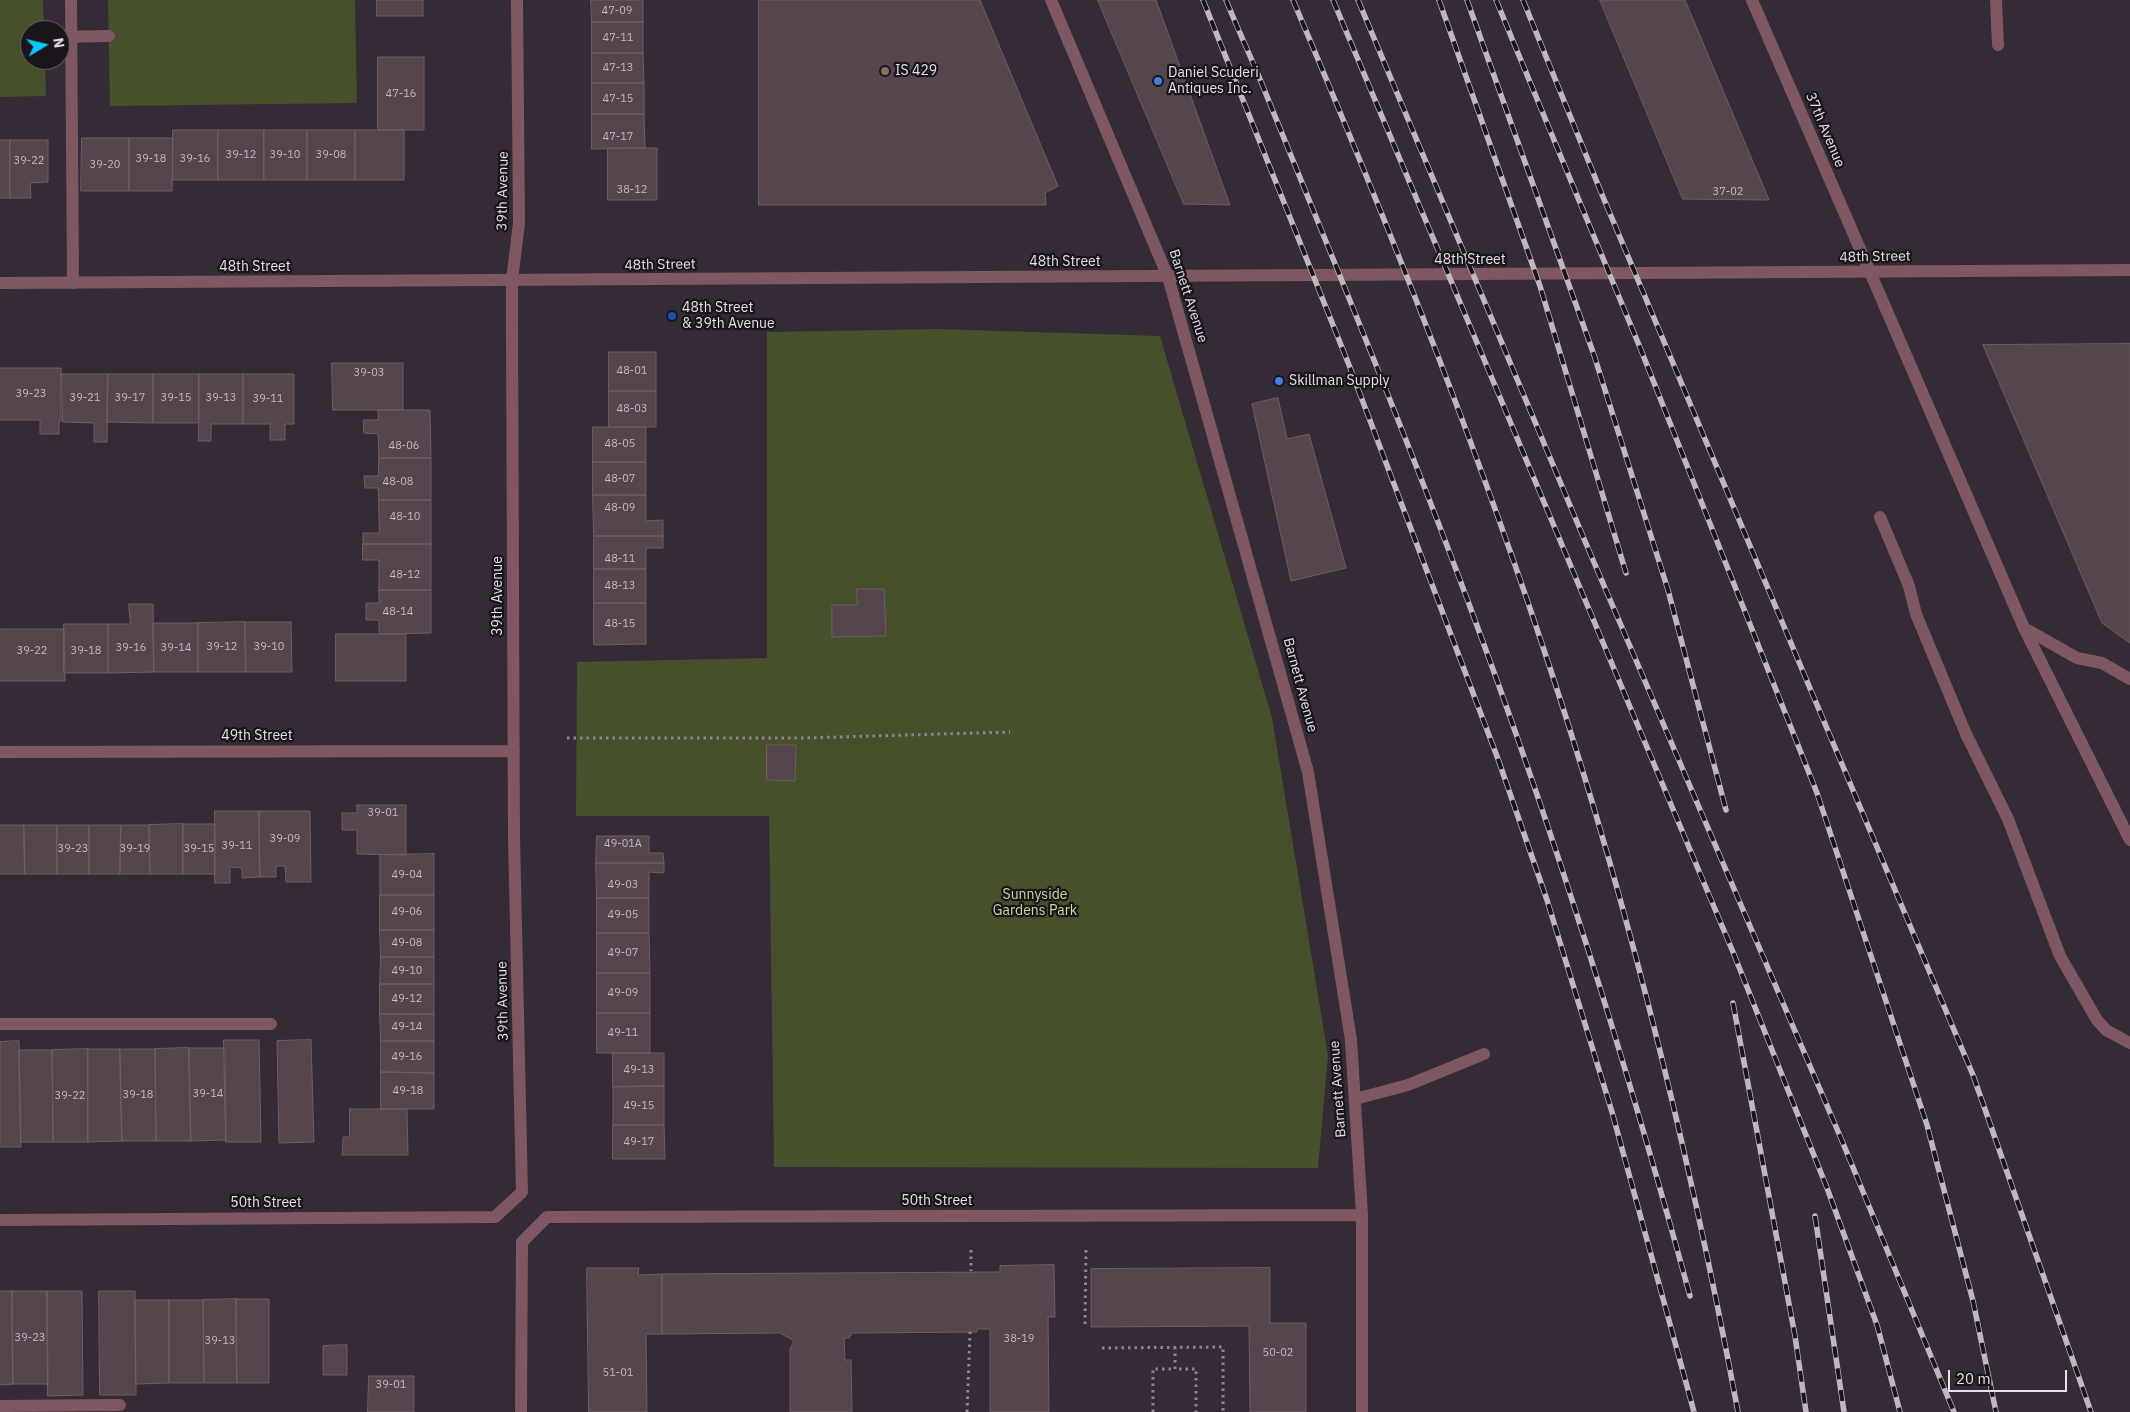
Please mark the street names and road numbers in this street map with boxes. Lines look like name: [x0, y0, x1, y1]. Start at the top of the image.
street label: 37th Avenue: [1802, 90, 1848, 170]
street label: 39th Avenue: [494, 151, 512, 231]
street label: Barnett Avenue: [1165, 247, 1211, 345]
street label: 48th Street: [1839, 248, 1911, 266]
street label: 48th Street: [1434, 252, 1506, 268]
street label: 48th Street: [1029, 254, 1101, 270]
street label: 48th Street: [624, 256, 696, 274]
street label: 48th Street: [219, 259, 291, 275]
street label: 39th Avenue: [490, 556, 506, 636]
street label: Barnett Avenue: [1279, 636, 1321, 734]
street label: 49th Street: [221, 728, 293, 744]
street label: 39th Avenue: [494, 961, 512, 1041]
street label: Barnett Avenue: [1326, 1040, 1350, 1138]
street label: 50th Street: [901, 1193, 973, 1209]
street label: 50th Street: [230, 1195, 302, 1211]

